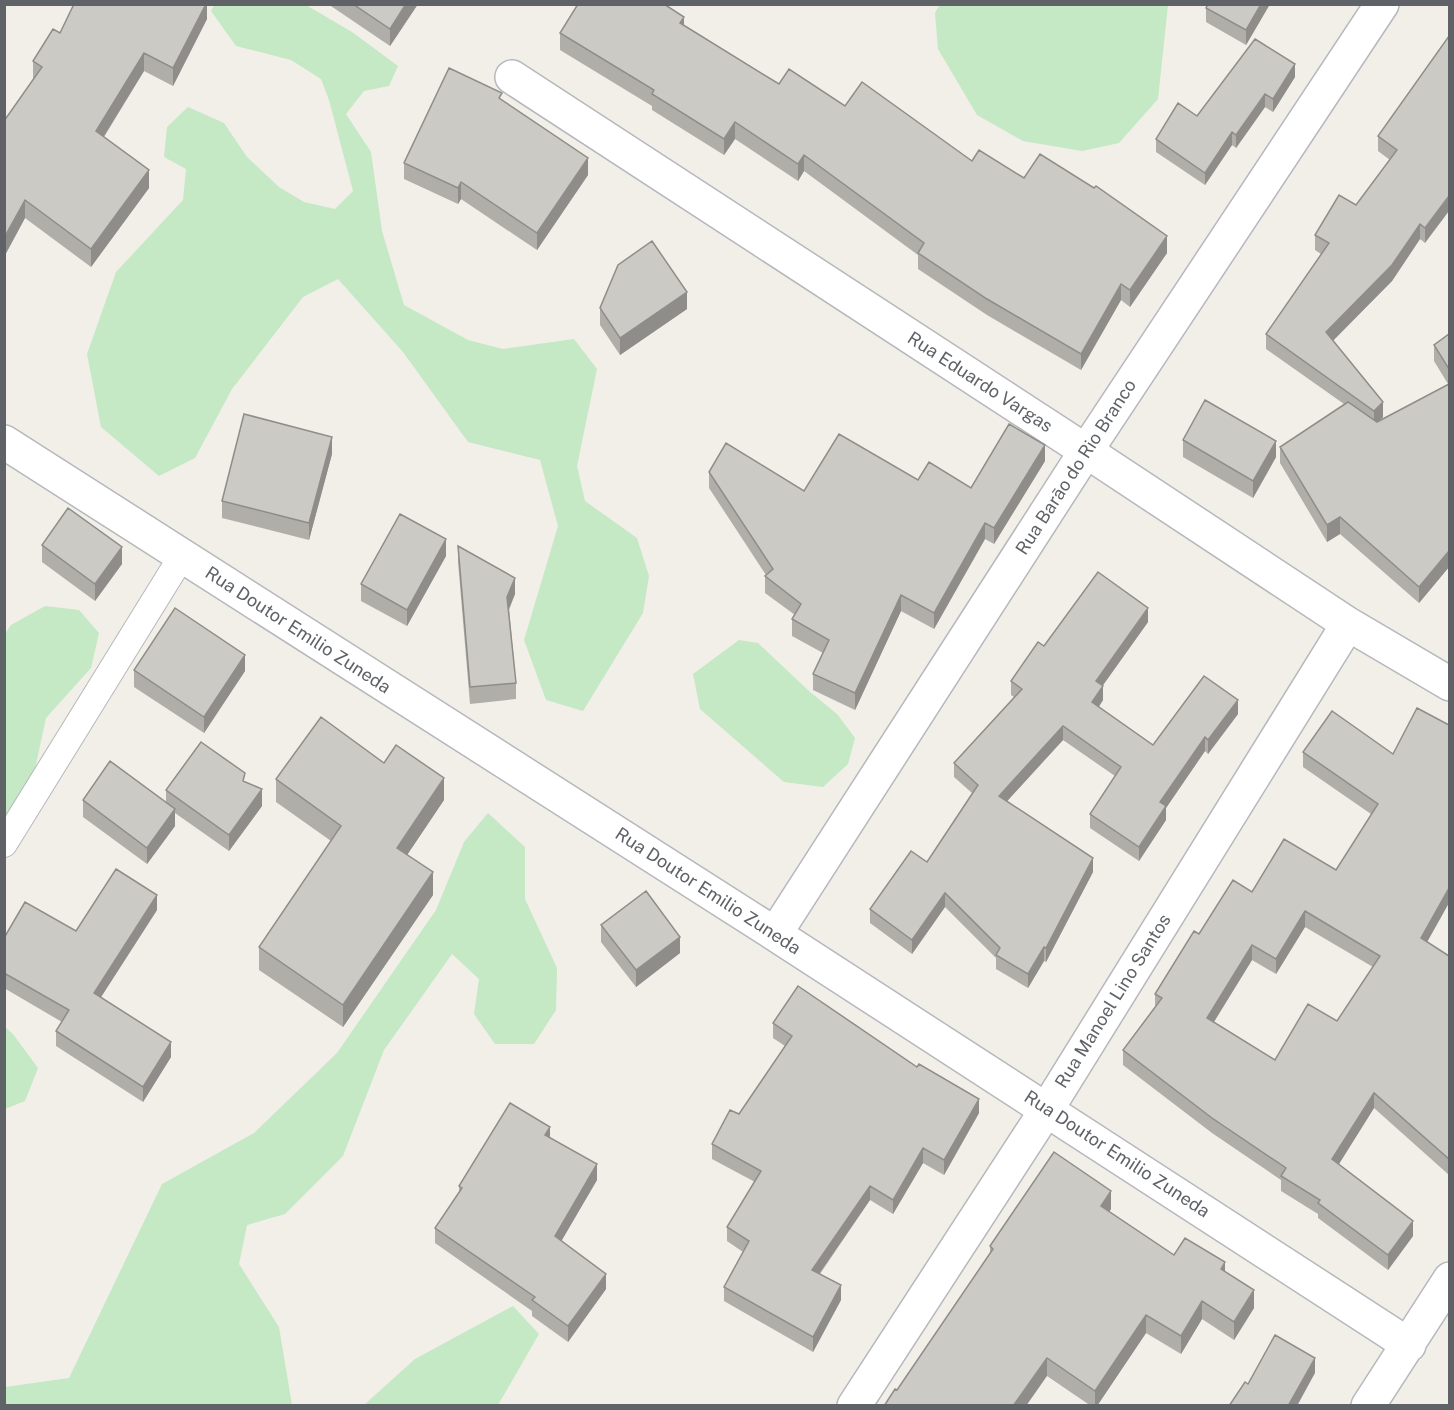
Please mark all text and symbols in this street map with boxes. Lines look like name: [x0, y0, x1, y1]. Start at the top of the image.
street label: Rua Eduardo Vargas: [904, 327, 1057, 436]
street label: Rua Barão do Rio Branco: [1011, 375, 1140, 558]
street label: Rua Doutor Emilio Zuneda: [202, 562, 395, 697]
street label: Rua Doutor Emilio Zuneda: [612, 823, 805, 958]
street label: Rua Manoel Lino Santos: [1050, 910, 1175, 1092]
street label: Rua Doutor Emilio Zuneda: [1021, 1086, 1214, 1221]

